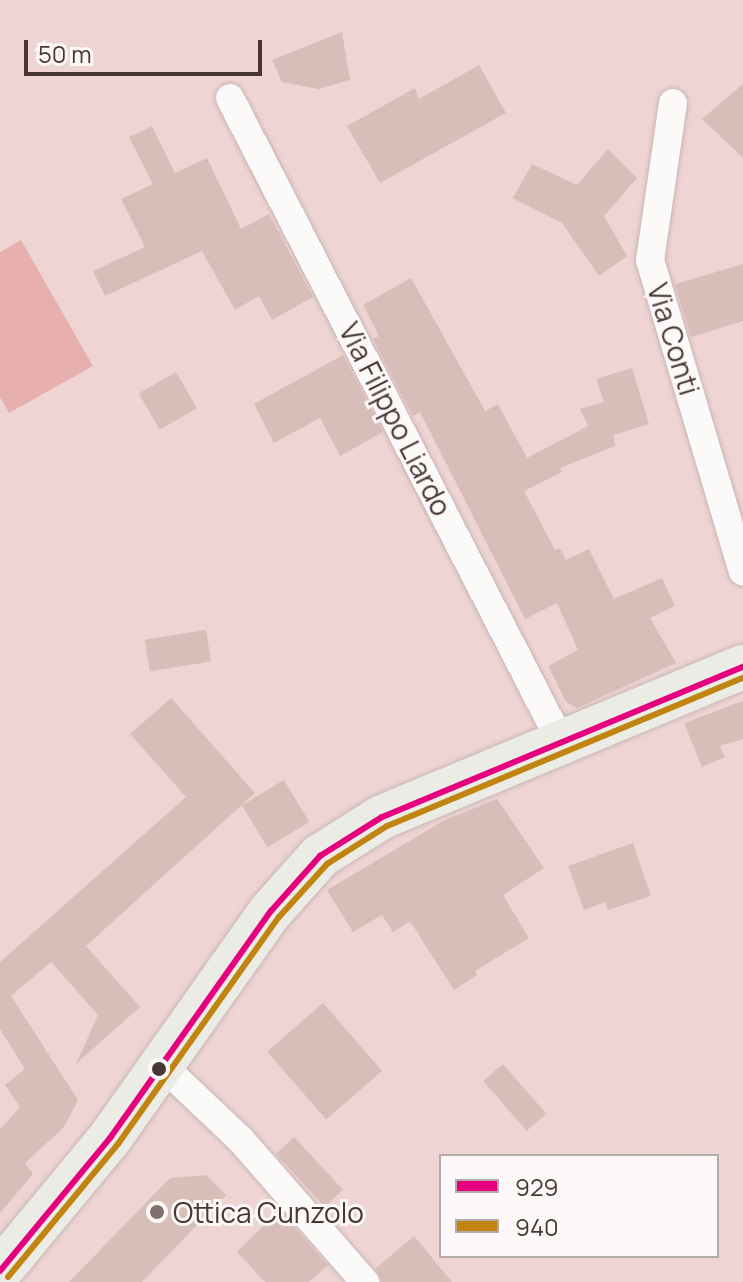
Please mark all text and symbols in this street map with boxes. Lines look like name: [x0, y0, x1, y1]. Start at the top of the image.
scale bar: [28, 24, 266, 74]
text: 50 m: [38, 37, 92, 70]
street label: Via Conti: [641, 279, 707, 399]
street label: Via Filippo Liardo: [333, 317, 459, 521]
unlabelled marker: [151, 1061, 167, 1077]
legend: [439, 1154, 719, 1258]
text: 929: [515, 1170, 558, 1203]
place label: Ottica Cunzolo: [173, 1195, 364, 1229]
marker: Ottica Cunzolo: [148, 1203, 166, 1221]
text: 940: [515, 1210, 559, 1243]

